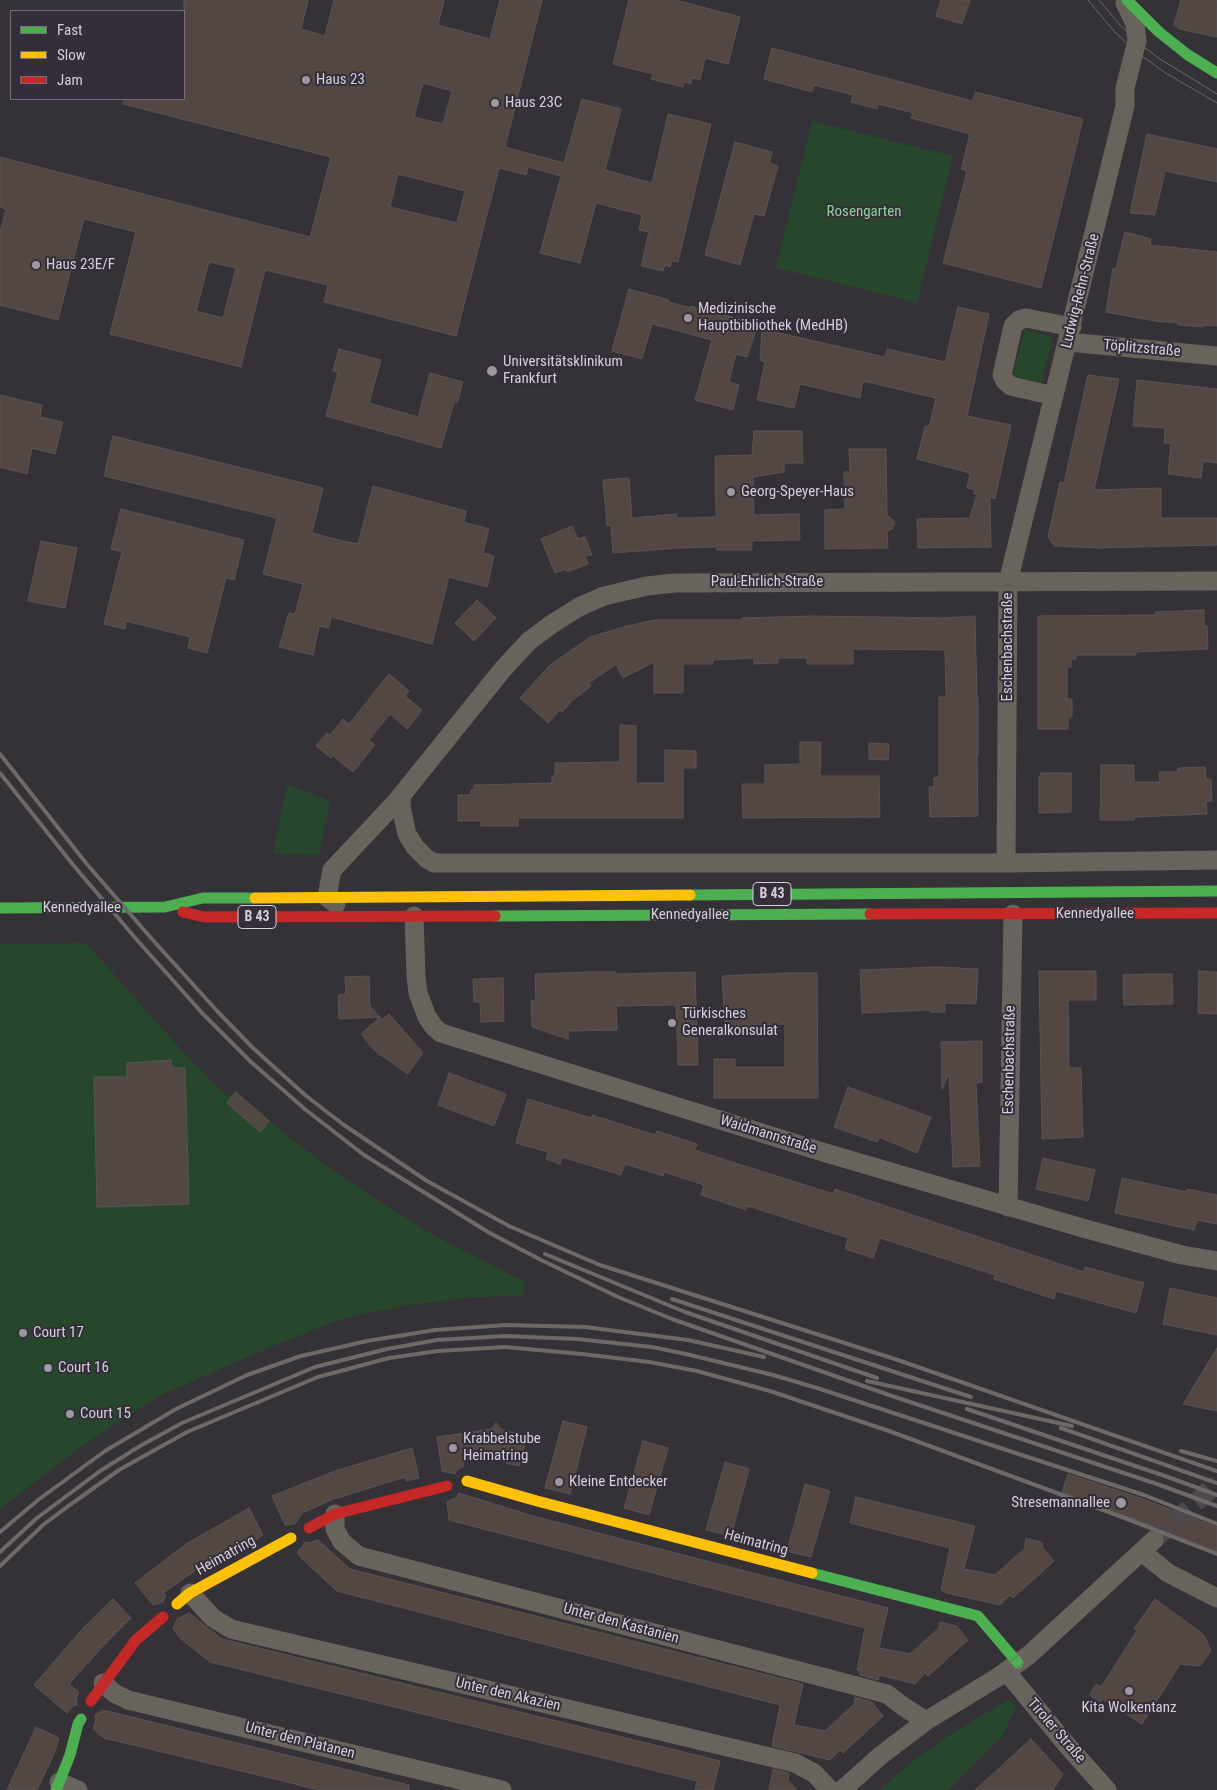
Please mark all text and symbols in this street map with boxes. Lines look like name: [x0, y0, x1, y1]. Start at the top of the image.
legend: [10, 10, 185, 100]
text: Fast: [57, 21, 82, 39]
text: Slow: [57, 46, 86, 64]
text: Jam: [57, 71, 83, 89]
place label: Haus 23: [316, 71, 365, 89]
marker: Haus 23: [300, 74, 312, 86]
place label: Haus 23C: [505, 94, 562, 112]
marker: Haus 23C: [489, 97, 501, 109]
park label: Rosengarten: [827, 203, 901, 221]
street label: Ludwig-Rehn-Straße: [1058, 232, 1104, 350]
place label: Haus 23E/F: [46, 256, 115, 274]
marker: Haus 23E/F: [30, 259, 42, 271]
place label: Medizinische Hauptbibliothek (MedHB): [698, 300, 848, 335]
marker: Medizinische Hauptbibliothek (MedHB): [682, 312, 694, 324]
street label: Töplitzstraße: [1103, 337, 1181, 361]
place label: Universitätsklinikum Frankfurt: [503, 353, 623, 388]
marker: Universitätsklinikum Frankfurt: [485, 364, 499, 378]
place label: Georg-Speyer-Haus: [741, 483, 854, 501]
marker: Georg-Speyer-Haus: [725, 486, 737, 498]
street label: Paul-Ehrlich-Straße: [711, 573, 823, 591]
street label: Eschenbachstraße: [999, 592, 1017, 702]
road number: B 43: [753, 882, 791, 906]
street label: Kennedyallee: [43, 899, 121, 917]
street label: Kennedyallee: [1056, 905, 1134, 923]
road number: B 43: [238, 906, 276, 929]
street label: Kennedyallee: [651, 906, 729, 924]
place label: Türkisches Generalkonsulat: [682, 1005, 778, 1040]
street label: Eschenbachstraße: [1000, 1005, 1020, 1115]
marker: Türkisches Generalkonsulat: [666, 1017, 678, 1029]
street label: Waidmannstraße: [718, 1112, 818, 1158]
place label: Court 17: [33, 1324, 84, 1342]
marker: Court 17: [17, 1327, 29, 1339]
place label: Court 16: [58, 1359, 109, 1377]
marker: Court 16: [42, 1362, 54, 1374]
place label: Court 15: [80, 1405, 131, 1423]
marker: Court 15: [64, 1408, 76, 1420]
place label: Krabbelstube Heimatring: [463, 1430, 541, 1465]
marker: Krabbelstube Heimatring: [447, 1442, 459, 1454]
place label: Kleine Entdecker: [569, 1473, 668, 1491]
marker: Kleine Entdecker: [553, 1476, 565, 1488]
place label: Stresemannallee: [1011, 1494, 1110, 1512]
marker: Stresemannallee: [1114, 1496, 1128, 1510]
street label: Heimatring: [722, 1526, 790, 1560]
street label: Heimatring: [193, 1532, 259, 1580]
street label: Unter den Kastanien: [561, 1600, 681, 1648]
street label: Unter den Akazien: [454, 1674, 562, 1716]
marker: Kita Wolkentanz: [1123, 1685, 1135, 1697]
street label: Tiroler Straße: [1023, 1695, 1089, 1767]
place label: Kita Wolkentanz: [1081, 1699, 1177, 1717]
street label: Unter den Platanen: [243, 1719, 357, 1763]

